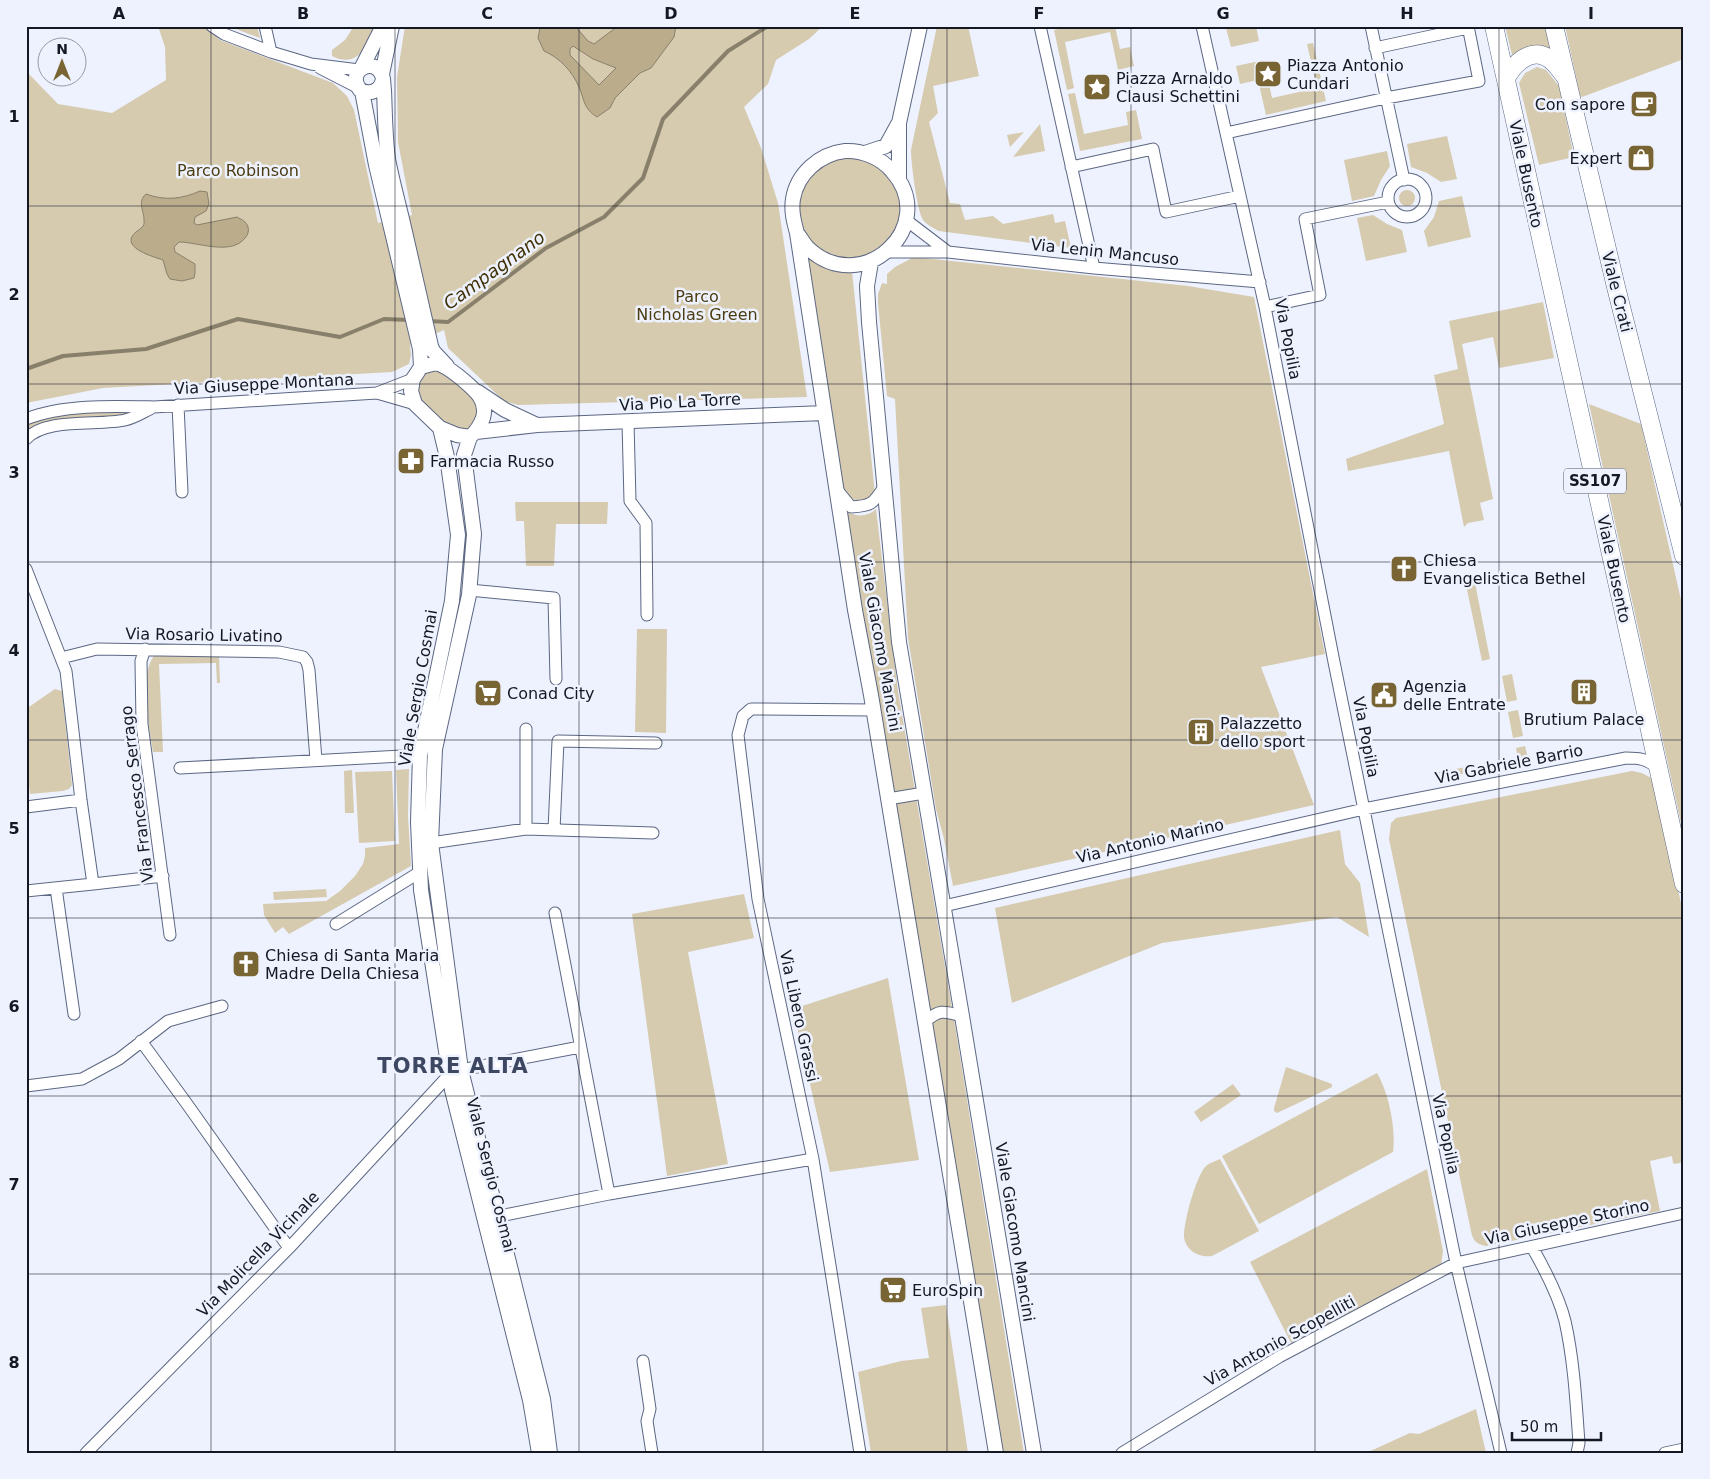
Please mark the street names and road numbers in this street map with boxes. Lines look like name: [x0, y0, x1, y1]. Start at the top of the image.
street label: Viale Busento: [1505, 118, 1547, 230]
street label: Via Lenin Mancuso: [1030, 235, 1180, 269]
street label: Viale Crati: [1598, 250, 1636, 334]
street label: Via Popilia: [1271, 297, 1305, 381]
street label: Via Giuseppe Montana: [174, 370, 354, 398]
street label: Via Pio La Torre: [619, 389, 741, 415]
road number: SS107: [1564, 468, 1626, 494]
street label: Viale Busento: [1593, 513, 1635, 625]
street label: Viale Giacomo Mancini: [855, 551, 905, 733]
street label: Viale Sergio Cosmai: [395, 608, 441, 768]
street label: Via Rosario Livatino: [125, 624, 283, 646]
street label: Via Popilia: [1349, 695, 1383, 779]
street label: Via Francesco Serrago: [117, 705, 157, 883]
street label: Via Gabriele Barrio: [1433, 740, 1585, 788]
street label: Via Antonio Marino: [1074, 815, 1226, 867]
street label: Via Libero Grassi: [776, 948, 822, 1084]
street label: Via Popilia: [1428, 1092, 1464, 1176]
street label: Viale Sergio Cosmai: [463, 1096, 519, 1254]
street label: Viale Giacomo Mancini: [991, 1141, 1039, 1323]
street label: Via Molicella Vicinale: [193, 1187, 323, 1321]
street label: Via Giuseppe Storino: [1483, 1195, 1651, 1249]
street label: Via Antonio Scopelliti: [1201, 1292, 1359, 1390]

